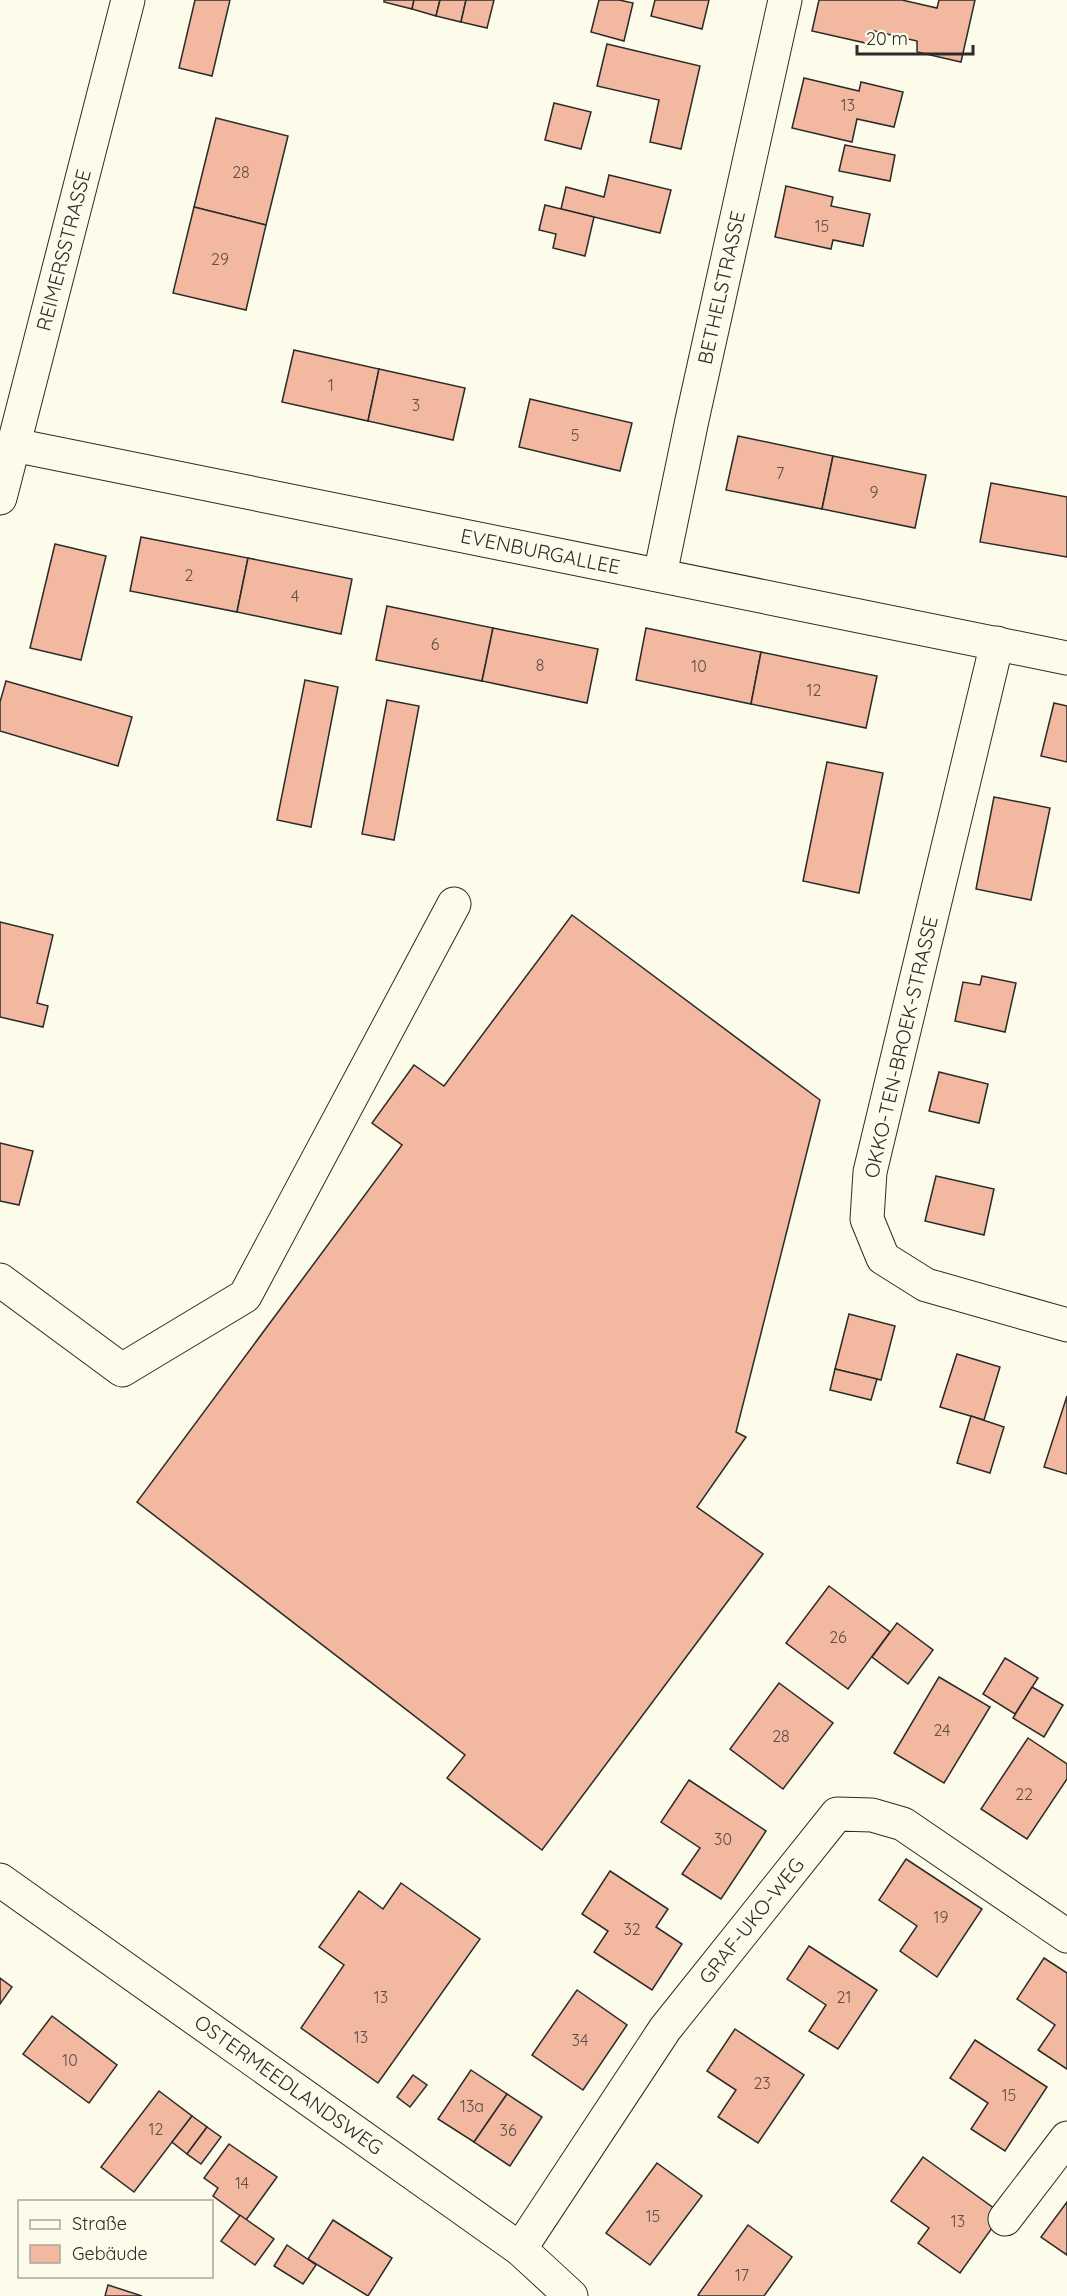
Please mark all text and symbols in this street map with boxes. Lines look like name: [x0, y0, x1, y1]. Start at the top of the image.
scale bar: [857, 18, 972, 56]
text: 20 m: [866, 27, 908, 50]
house number: 13: [841, 95, 855, 115]
house number: 28: [232, 162, 250, 182]
street label: REIMERSSTRASSE: [30, 166, 96, 333]
street label: BETHELSTRASSE: [692, 208, 750, 366]
house number: 15: [815, 216, 829, 236]
house number: 29: [211, 249, 229, 269]
house number: 1: [328, 375, 334, 395]
house number: 3: [412, 395, 420, 415]
house number: 5: [571, 425, 579, 445]
house number: 7: [776, 463, 784, 483]
house number: 9: [870, 482, 879, 502]
street label: EVENBURGALLEE: [459, 523, 622, 579]
house number: 2: [185, 565, 194, 585]
house number: 4: [291, 586, 299, 606]
house number: 6: [431, 634, 440, 654]
house number: 8: [536, 655, 544, 675]
house number: 10: [691, 656, 707, 676]
house number: 12: [807, 680, 822, 700]
street label: OKKO-TEN-BROEK-STRASSE: [858, 913, 943, 1180]
house number: 26: [829, 1627, 847, 1647]
house number: 24: [933, 1720, 951, 1740]
house number: 28: [772, 1726, 790, 1746]
house number: 22: [1015, 1784, 1033, 1804]
house number: 30: [714, 1829, 732, 1849]
street label: GRAF-UKO-WEG: [693, 1852, 809, 1989]
house number: 19: [934, 1907, 948, 1927]
house number: 32: [623, 1919, 641, 1939]
house number: 13: [374, 1987, 388, 2007]
house number: 21: [837, 1987, 851, 2007]
street label: OSTERMEEDLANDSWEG: [190, 2009, 388, 2160]
house number: 13: [354, 2027, 368, 2047]
house number: 34: [572, 2030, 588, 2050]
house number: 10: [62, 2050, 78, 2070]
house number: 23: [753, 2073, 771, 2093]
house number: 15: [1002, 2085, 1016, 2105]
house number: 13a: [460, 2096, 484, 2116]
house number: 12: [149, 2119, 164, 2139]
house number: 36: [500, 2120, 517, 2140]
house number: 14: [235, 2173, 249, 2193]
legend: [18, 2200, 213, 2278]
house number: 15: [646, 2206, 660, 2226]
house number: 13: [951, 2211, 965, 2231]
text: Straße: [72, 2212, 127, 2235]
text: Gebäude: [72, 2242, 148, 2265]
house number: 17: [735, 2265, 749, 2285]

